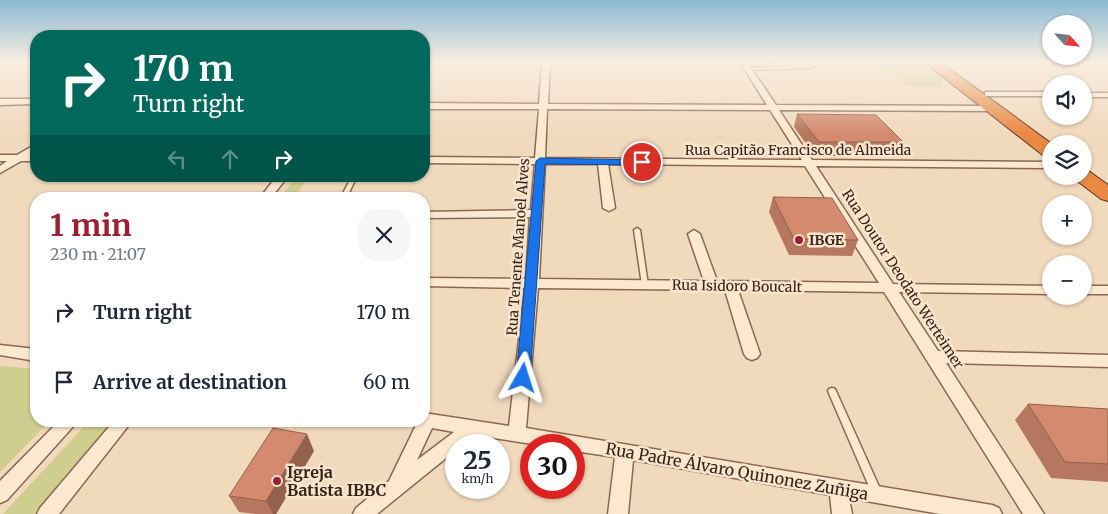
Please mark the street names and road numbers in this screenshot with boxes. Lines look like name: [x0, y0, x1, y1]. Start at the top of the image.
street label: Rua Capitão Francisco de Almeida: [685, 141, 912, 159]
street label: Rua Tenente Manoel Alves: [503, 158, 533, 336]
street label: Rua Doutor Deodato Werteimer: [838, 186, 968, 372]
street label: Rua Isidoro Boucalt: [672, 276, 803, 296]
street label: Rua Padre Álvaro Quinonez Zuñiga: [604, 438, 870, 504]

